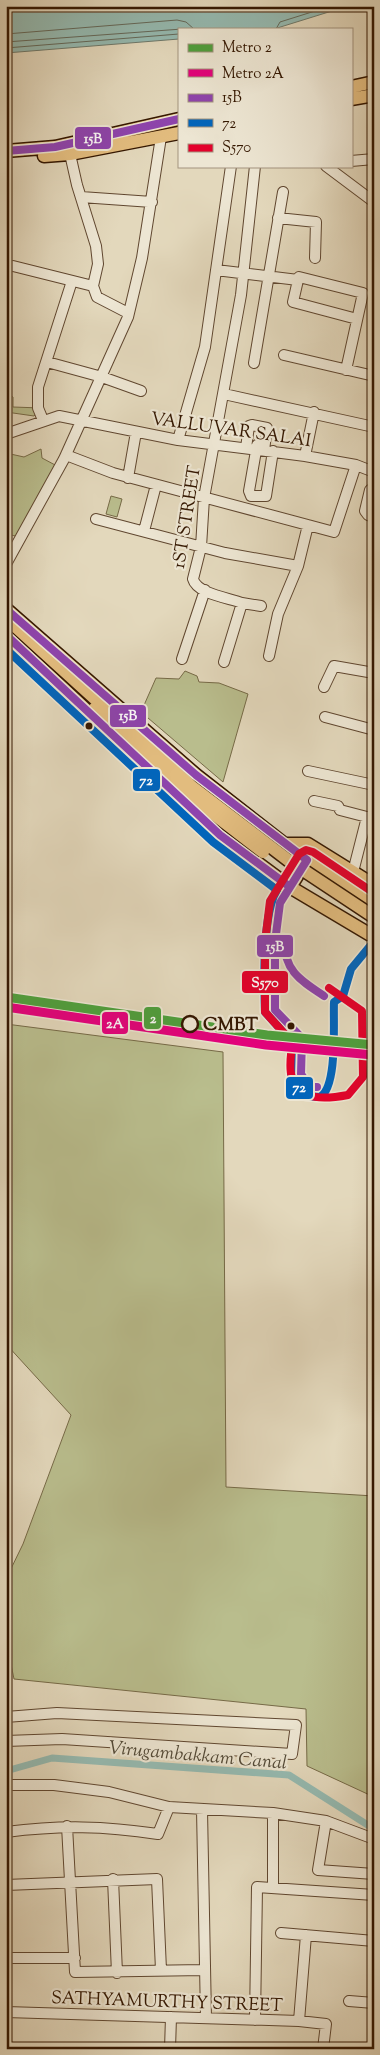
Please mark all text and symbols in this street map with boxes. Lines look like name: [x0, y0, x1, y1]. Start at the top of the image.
legend: [178, 28, 352, 168]
text: Metro 2: [222, 38, 272, 59]
text: Metro 2A: [222, 64, 284, 85]
text: 15B: [222, 88, 242, 109]
text: 72: [222, 114, 236, 135]
line badge: 15B: [74, 126, 112, 150]
text: 15B: [84, 130, 102, 150]
text: S570: [222, 138, 251, 159]
street label: VALLUVAR SALAI: [149, 407, 313, 455]
street label: 1ST STREET: [167, 464, 209, 571]
line badge: 15B: [109, 704, 147, 728]
text: 15B: [119, 707, 137, 727]
unlabelled marker: [84, 721, 94, 731]
line badge: 72: [132, 768, 161, 792]
text: 72: [139, 772, 153, 792]
line badge: 15B: [256, 934, 294, 958]
text: 15B: [266, 938, 284, 958]
line badge: S570: [241, 970, 289, 994]
text: S570: [251, 974, 279, 994]
line badge: 2: [143, 1006, 162, 1030]
text: 2: [150, 1010, 157, 1030]
line badge: 2A: [101, 1011, 129, 1035]
place label: CMBT: [203, 1013, 258, 1039]
text: 2A: [106, 1015, 125, 1035]
marker: CMBT: [181, 1015, 199, 1033]
unlabelled marker: [286, 1021, 296, 1031]
line badge: 72: [285, 1076, 314, 1100]
text: 72: [292, 1079, 306, 1099]
water label: Virugambakkam Canal: [108, 1735, 288, 1778]
street label: SATHYAMURTHY STREET: [51, 1986, 284, 2020]

